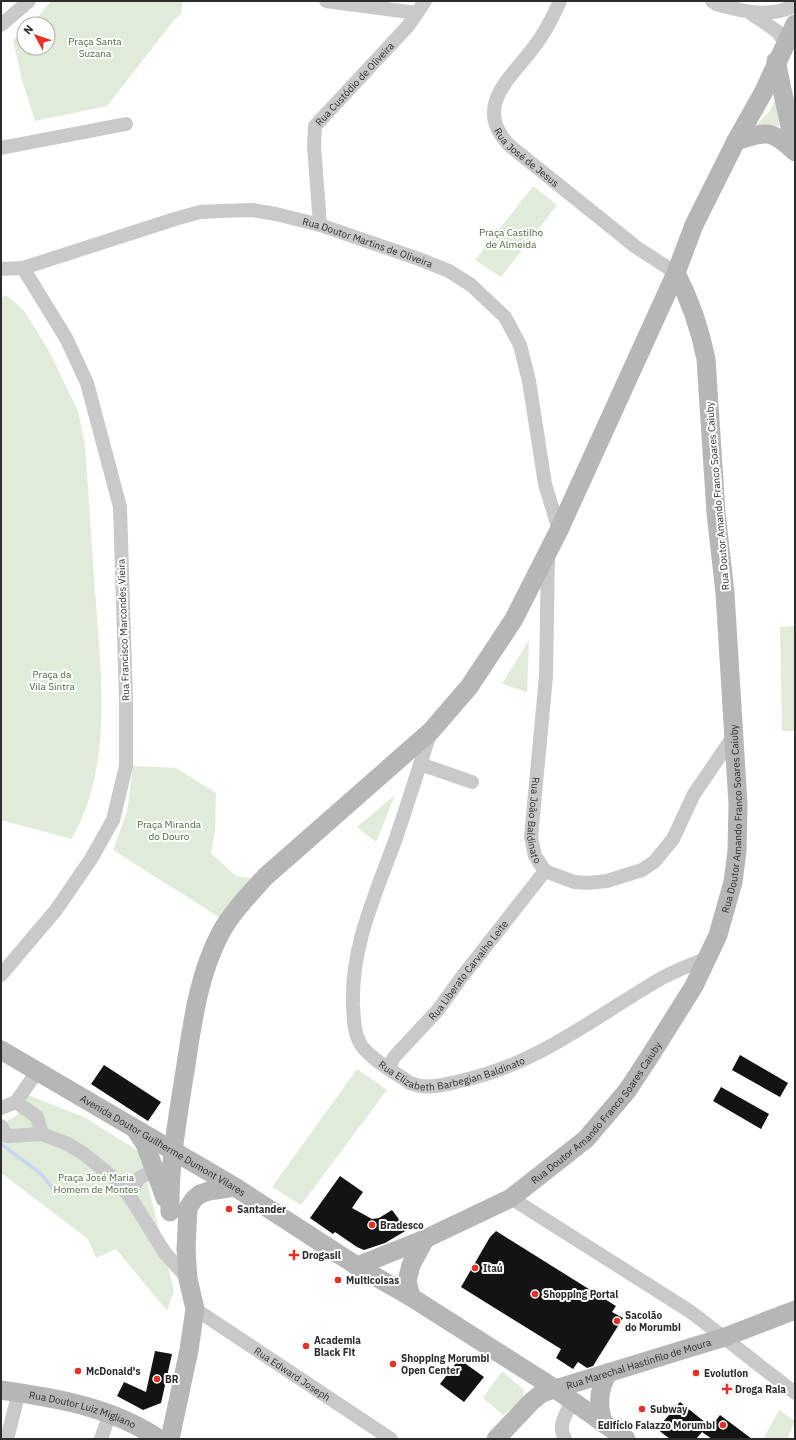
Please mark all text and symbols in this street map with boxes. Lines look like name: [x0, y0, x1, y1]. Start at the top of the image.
north arrow: [16, 16, 56, 56]
text: N: [20, 22, 36, 37]
park label: Praça Santa Suzana: [68, 35, 122, 60]
street label: Rua Custódio de Oliveira: [313, 39, 397, 129]
street label: Rua José de Jesus: [491, 126, 562, 190]
street label: Rua Doutor Martins de Oliveira: [301, 215, 435, 271]
park label: Praça Castilho de Almeida: [479, 226, 543, 251]
street label: Rua Doutor Amando Franco Soares Caiuby: [703, 401, 732, 591]
street label: Rua Francisco Marcondes Vieira: [114, 558, 132, 701]
park label: Praça da Vila Sintra: [29, 668, 75, 693]
street label: Rua Doutor Amando Franco Soares Caiuby: [719, 724, 745, 915]
street label: Rua João Baldinato: [524, 776, 544, 866]
park label: Praça Miranda do Douro: [137, 818, 202, 843]
street label: Rua Liberato Carvalho Leite: [426, 917, 511, 1023]
street label: Rua Doutor Amando Franco Soares Caiuby: [528, 1039, 664, 1187]
street label: Rua Elizabeth Barbegian Baldinato: [375, 1051, 529, 1065]
text: Rua Elizabeth Barbegian Baldinato: [376, 1054, 527, 1094]
street label: Avenida Doutor Guilherme Dumont Vilares: [78, 1092, 248, 1199]
park label: Praça José Maria Homem de Montes: [54, 1171, 139, 1196]
place label: Santander: [237, 1203, 286, 1216]
marker: Santander: [224, 1204, 234, 1214]
place label: Bradesco: [380, 1219, 424, 1232]
marker: Bradesco: [367, 1220, 377, 1230]
place label: Drogasil: [302, 1249, 341, 1262]
marker: Drogasil: [289, 1250, 299, 1260]
place label: Itaú: [483, 1262, 503, 1275]
marker: Itaú: [470, 1263, 480, 1273]
place label: Multicoisas: [346, 1274, 399, 1287]
marker: Multicoisas: [333, 1275, 343, 1285]
place label: Shopping Portal: [543, 1288, 618, 1301]
marker: Shopping Portal: [530, 1289, 540, 1299]
place label: Sacolão do Morumbi: [625, 1309, 681, 1334]
marker: Sacolão do Morumbi: [612, 1316, 622, 1326]
place label: Academia Black Fit: [314, 1334, 361, 1359]
street label: Rua Marechal Hastinfilo de Moura: [564, 1335, 713, 1392]
marker: Academia Black Fit: [301, 1341, 311, 1351]
street label: Rua Edward Joseph: [252, 1344, 333, 1404]
place label: Shopping Morumbi Open Center: [401, 1352, 490, 1377]
marker: Shopping Morumbi Open Center: [388, 1359, 398, 1369]
place label: McDonald's: [86, 1365, 140, 1378]
marker: McDonald's: [73, 1366, 83, 1376]
place label: Evolution: [704, 1367, 748, 1380]
marker: Evolution: [691, 1368, 701, 1378]
place label: BR: [165, 1373, 179, 1386]
marker: BR: [152, 1374, 162, 1384]
place label: Droga Raia: [735, 1383, 786, 1396]
marker: Droga Raia: [722, 1384, 732, 1394]
street label: Rua Doutor Luiz Migliano: [28, 1388, 138, 1432]
place label: Subway: [650, 1403, 688, 1416]
marker: Subway: [637, 1404, 647, 1414]
place label: Edifício Falazzo Morumbi: [598, 1419, 715, 1432]
marker: Edifício Falazzo Morumbi: [718, 1420, 728, 1430]

